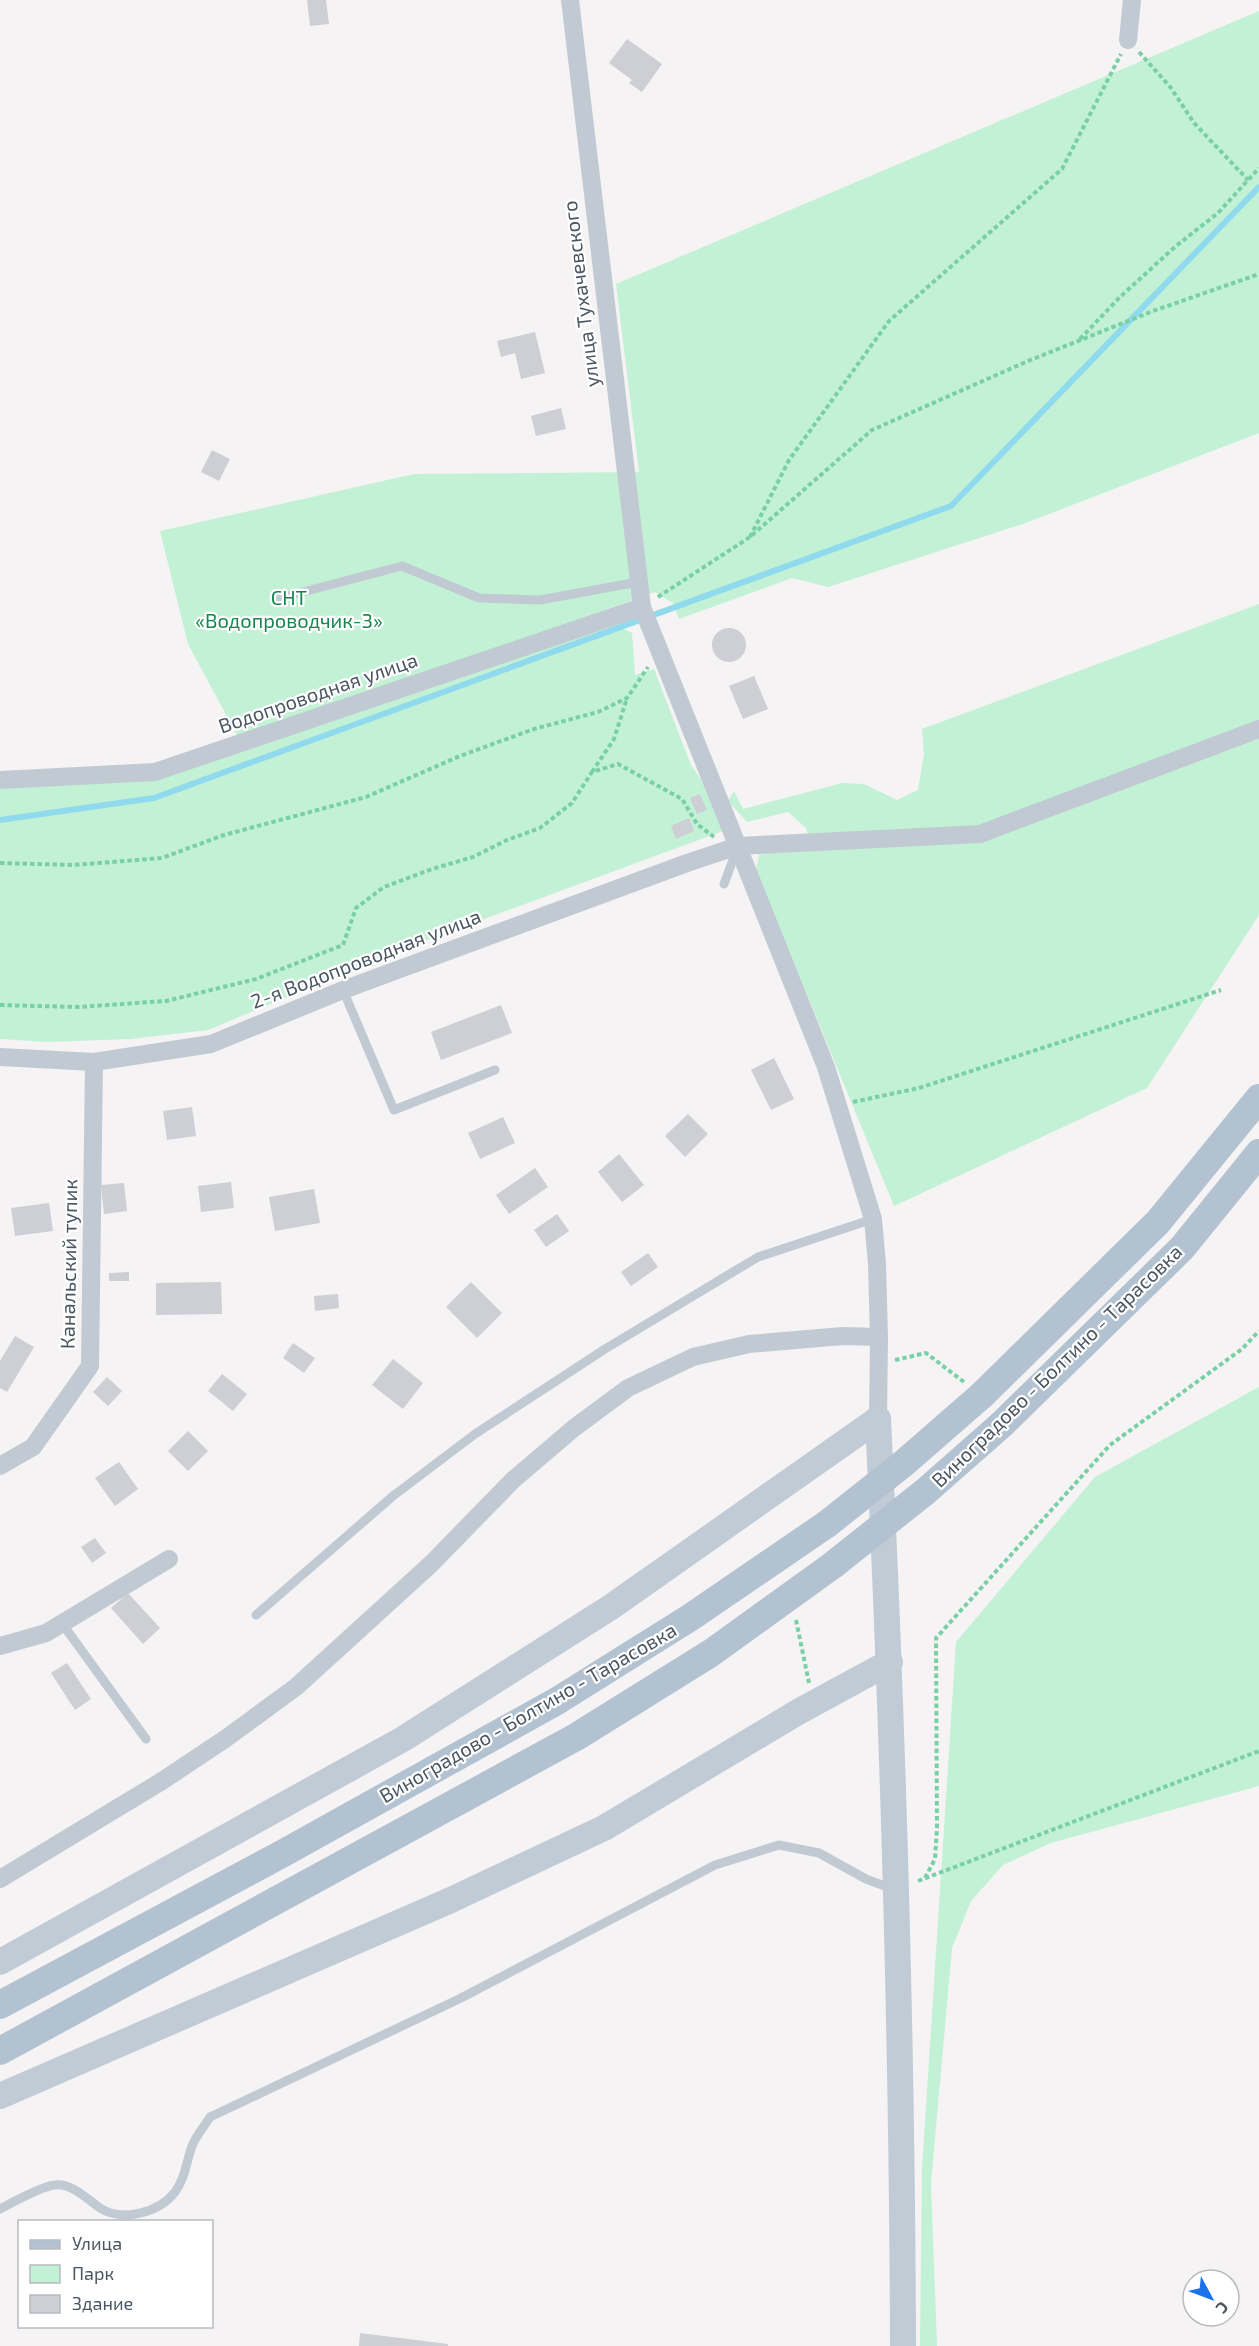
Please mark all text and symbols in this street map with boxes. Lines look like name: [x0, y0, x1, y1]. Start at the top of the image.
street label: улица Тухачевского: [557, 199, 604, 389]
park label: СНТ «Водопроводчик-3»: [195, 585, 383, 632]
street label: Водопроводная улица: [215, 647, 421, 738]
street label: 2-я Водопроводная улица: [247, 903, 484, 1014]
street label: Канальский тупик: [55, 1178, 82, 1349]
street label: Виноградово - Болтино - Тарасовка: [926, 1239, 1187, 1492]
street label: Виноградово - Болтино - Тарасовка: [375, 1617, 680, 1807]
legend: [18, 2220, 213, 2328]
text: Улица: [72, 2232, 122, 2254]
text: Парк: [72, 2262, 114, 2284]
north arrow: [1181, 2268, 1241, 2328]
text: Здание: [72, 2292, 133, 2314]
text: С: [1212, 2298, 1233, 2318]

